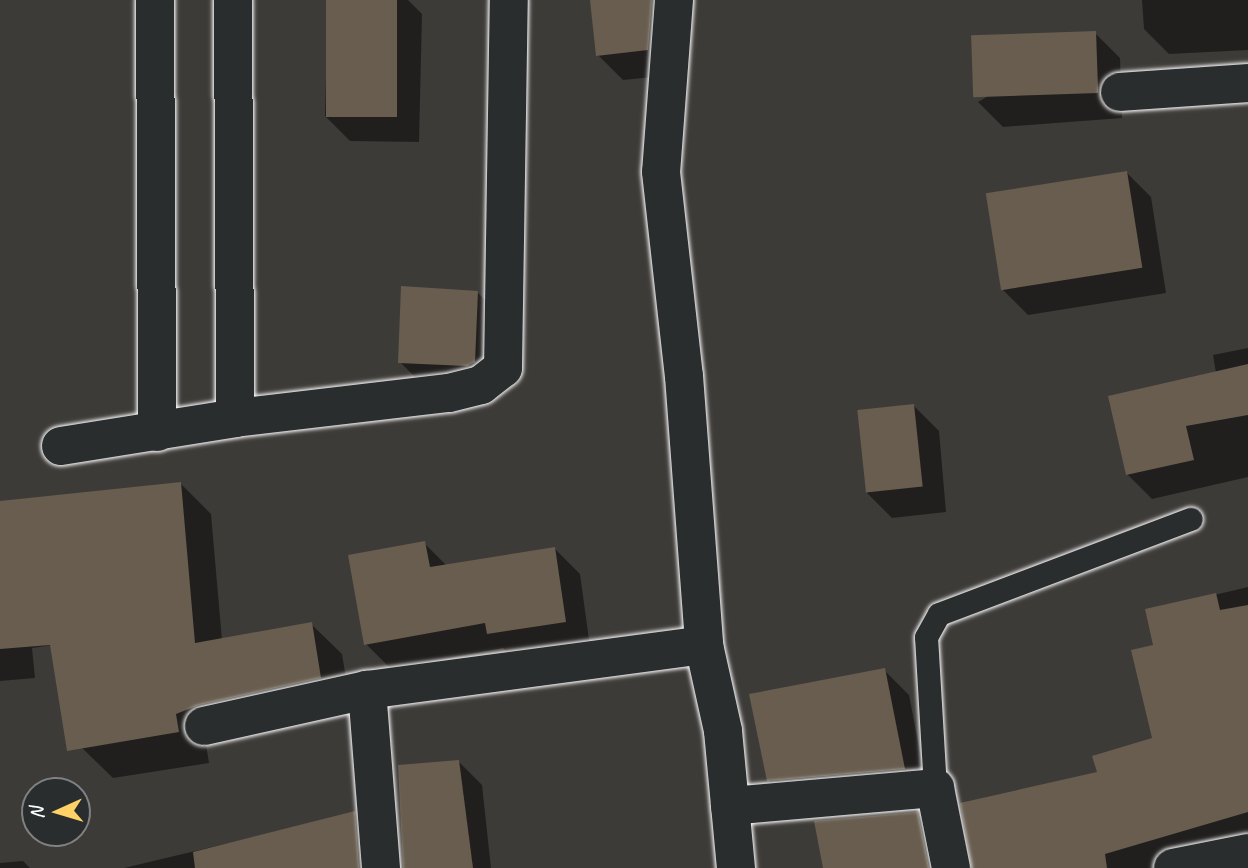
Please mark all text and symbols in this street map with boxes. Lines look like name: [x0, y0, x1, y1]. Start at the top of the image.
north arrow: [21, 777, 91, 847]
text: N: [25, 807, 49, 820]

